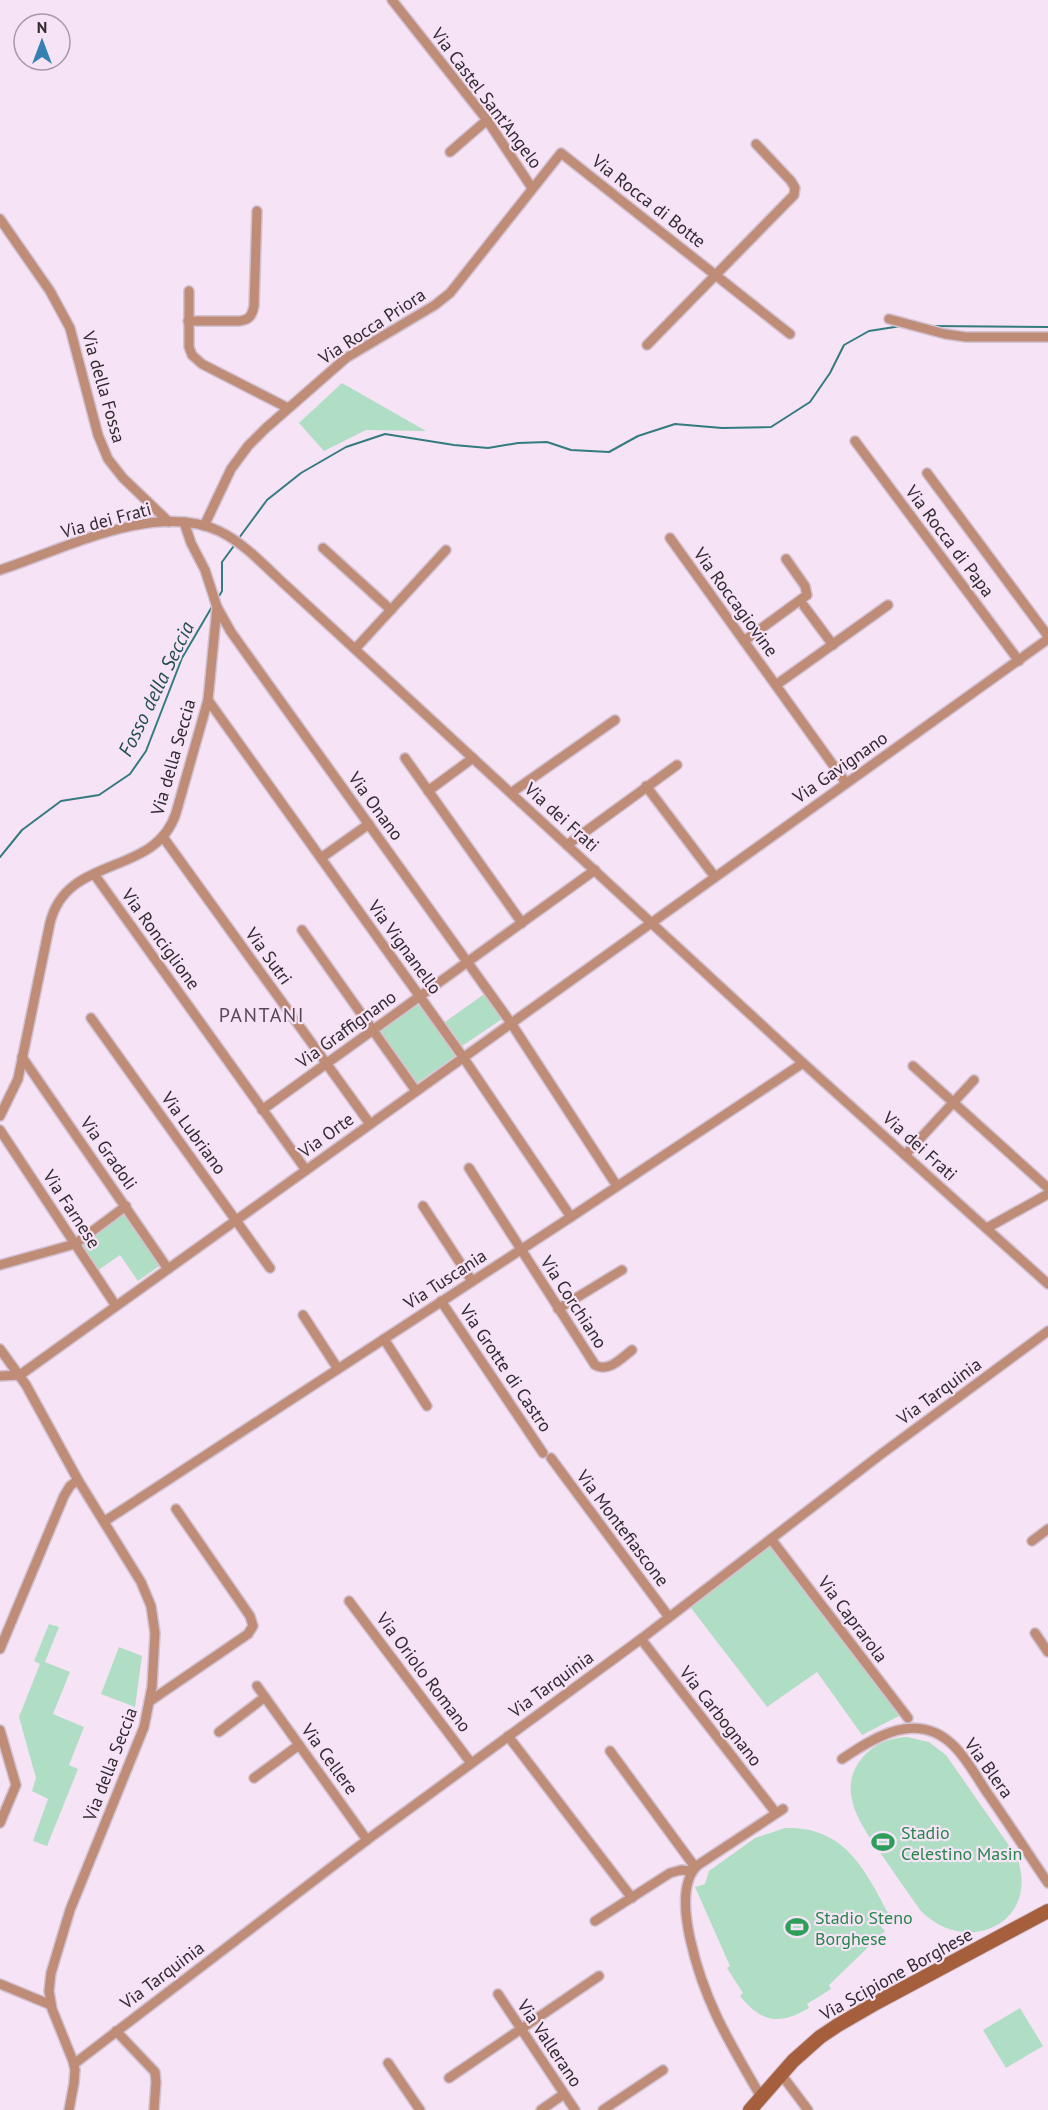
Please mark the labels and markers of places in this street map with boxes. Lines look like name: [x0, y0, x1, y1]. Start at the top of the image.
place label: Stadio Celestino Masin: [901, 1821, 1022, 1865]
sports icon: Stadio Celestino Masin: [870, 1829, 896, 1855]
place label: Stadio Steno Borghese: [815, 1906, 913, 1950]
sports icon: Stadio Steno Borghese: [784, 1914, 810, 1940]

